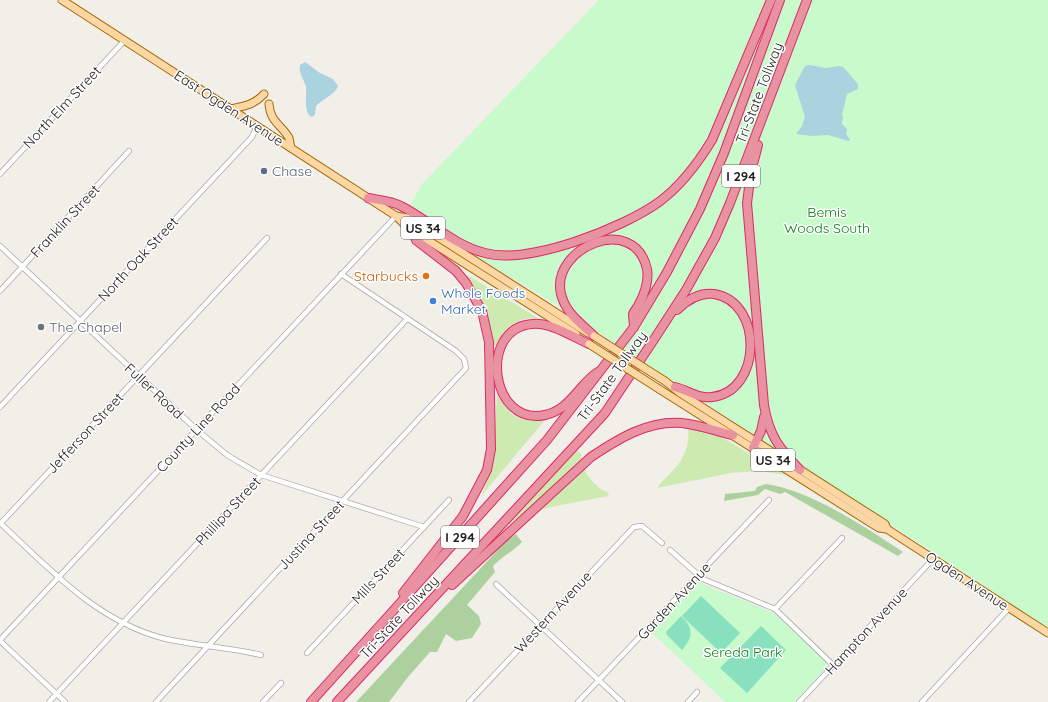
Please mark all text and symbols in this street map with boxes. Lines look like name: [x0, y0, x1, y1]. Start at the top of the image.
street label: Tri-State Tollway: [731, 40, 787, 146]
street label: North Elm Street: [19, 62, 105, 152]
street label: East Ogden Avenue: [171, 66, 287, 150]
place label: Chase: [272, 162, 312, 180]
road number: I 294: [722, 165, 760, 187]
marker: Chase: [259, 166, 269, 176]
street label: Franklin Street: [27, 181, 104, 261]
park label: Bemis Woods South: [784, 203, 870, 237]
street label: North Oak Street: [94, 213, 182, 305]
road number: US 34: [401, 217, 445, 239]
place label: Starbucks: [354, 267, 418, 285]
marker: Starbucks: [421, 271, 431, 281]
place label: Whole Foods Market: [441, 284, 525, 318]
marker: Whole Foods Market: [428, 296, 438, 306]
place label: The Chapel: [49, 318, 122, 336]
marker: The Chapel: [36, 322, 46, 332]
street label: Tri-State Tollway: [573, 327, 651, 425]
street label: Fuller Road: [121, 359, 187, 423]
street label: County Line Road: [152, 380, 244, 476]
street label: Jefferson Street: [43, 388, 127, 477]
road number: US 34: [751, 449, 795, 471]
street label: Phillipa Street: [191, 473, 265, 549]
street label: Justina Street: [274, 496, 348, 574]
road number: I 294: [441, 526, 479, 548]
street label: Mills Street: [348, 544, 409, 608]
street label: Ogden Avenue: [922, 547, 1012, 615]
street label: Garden Avenue: [633, 558, 715, 644]
street label: Western Avenue: [510, 567, 596, 657]
street label: Tri-State Tollway: [356, 572, 442, 662]
street label: Hampton Avenue: [821, 584, 911, 678]
park label: Sereda Park: [703, 643, 783, 661]

